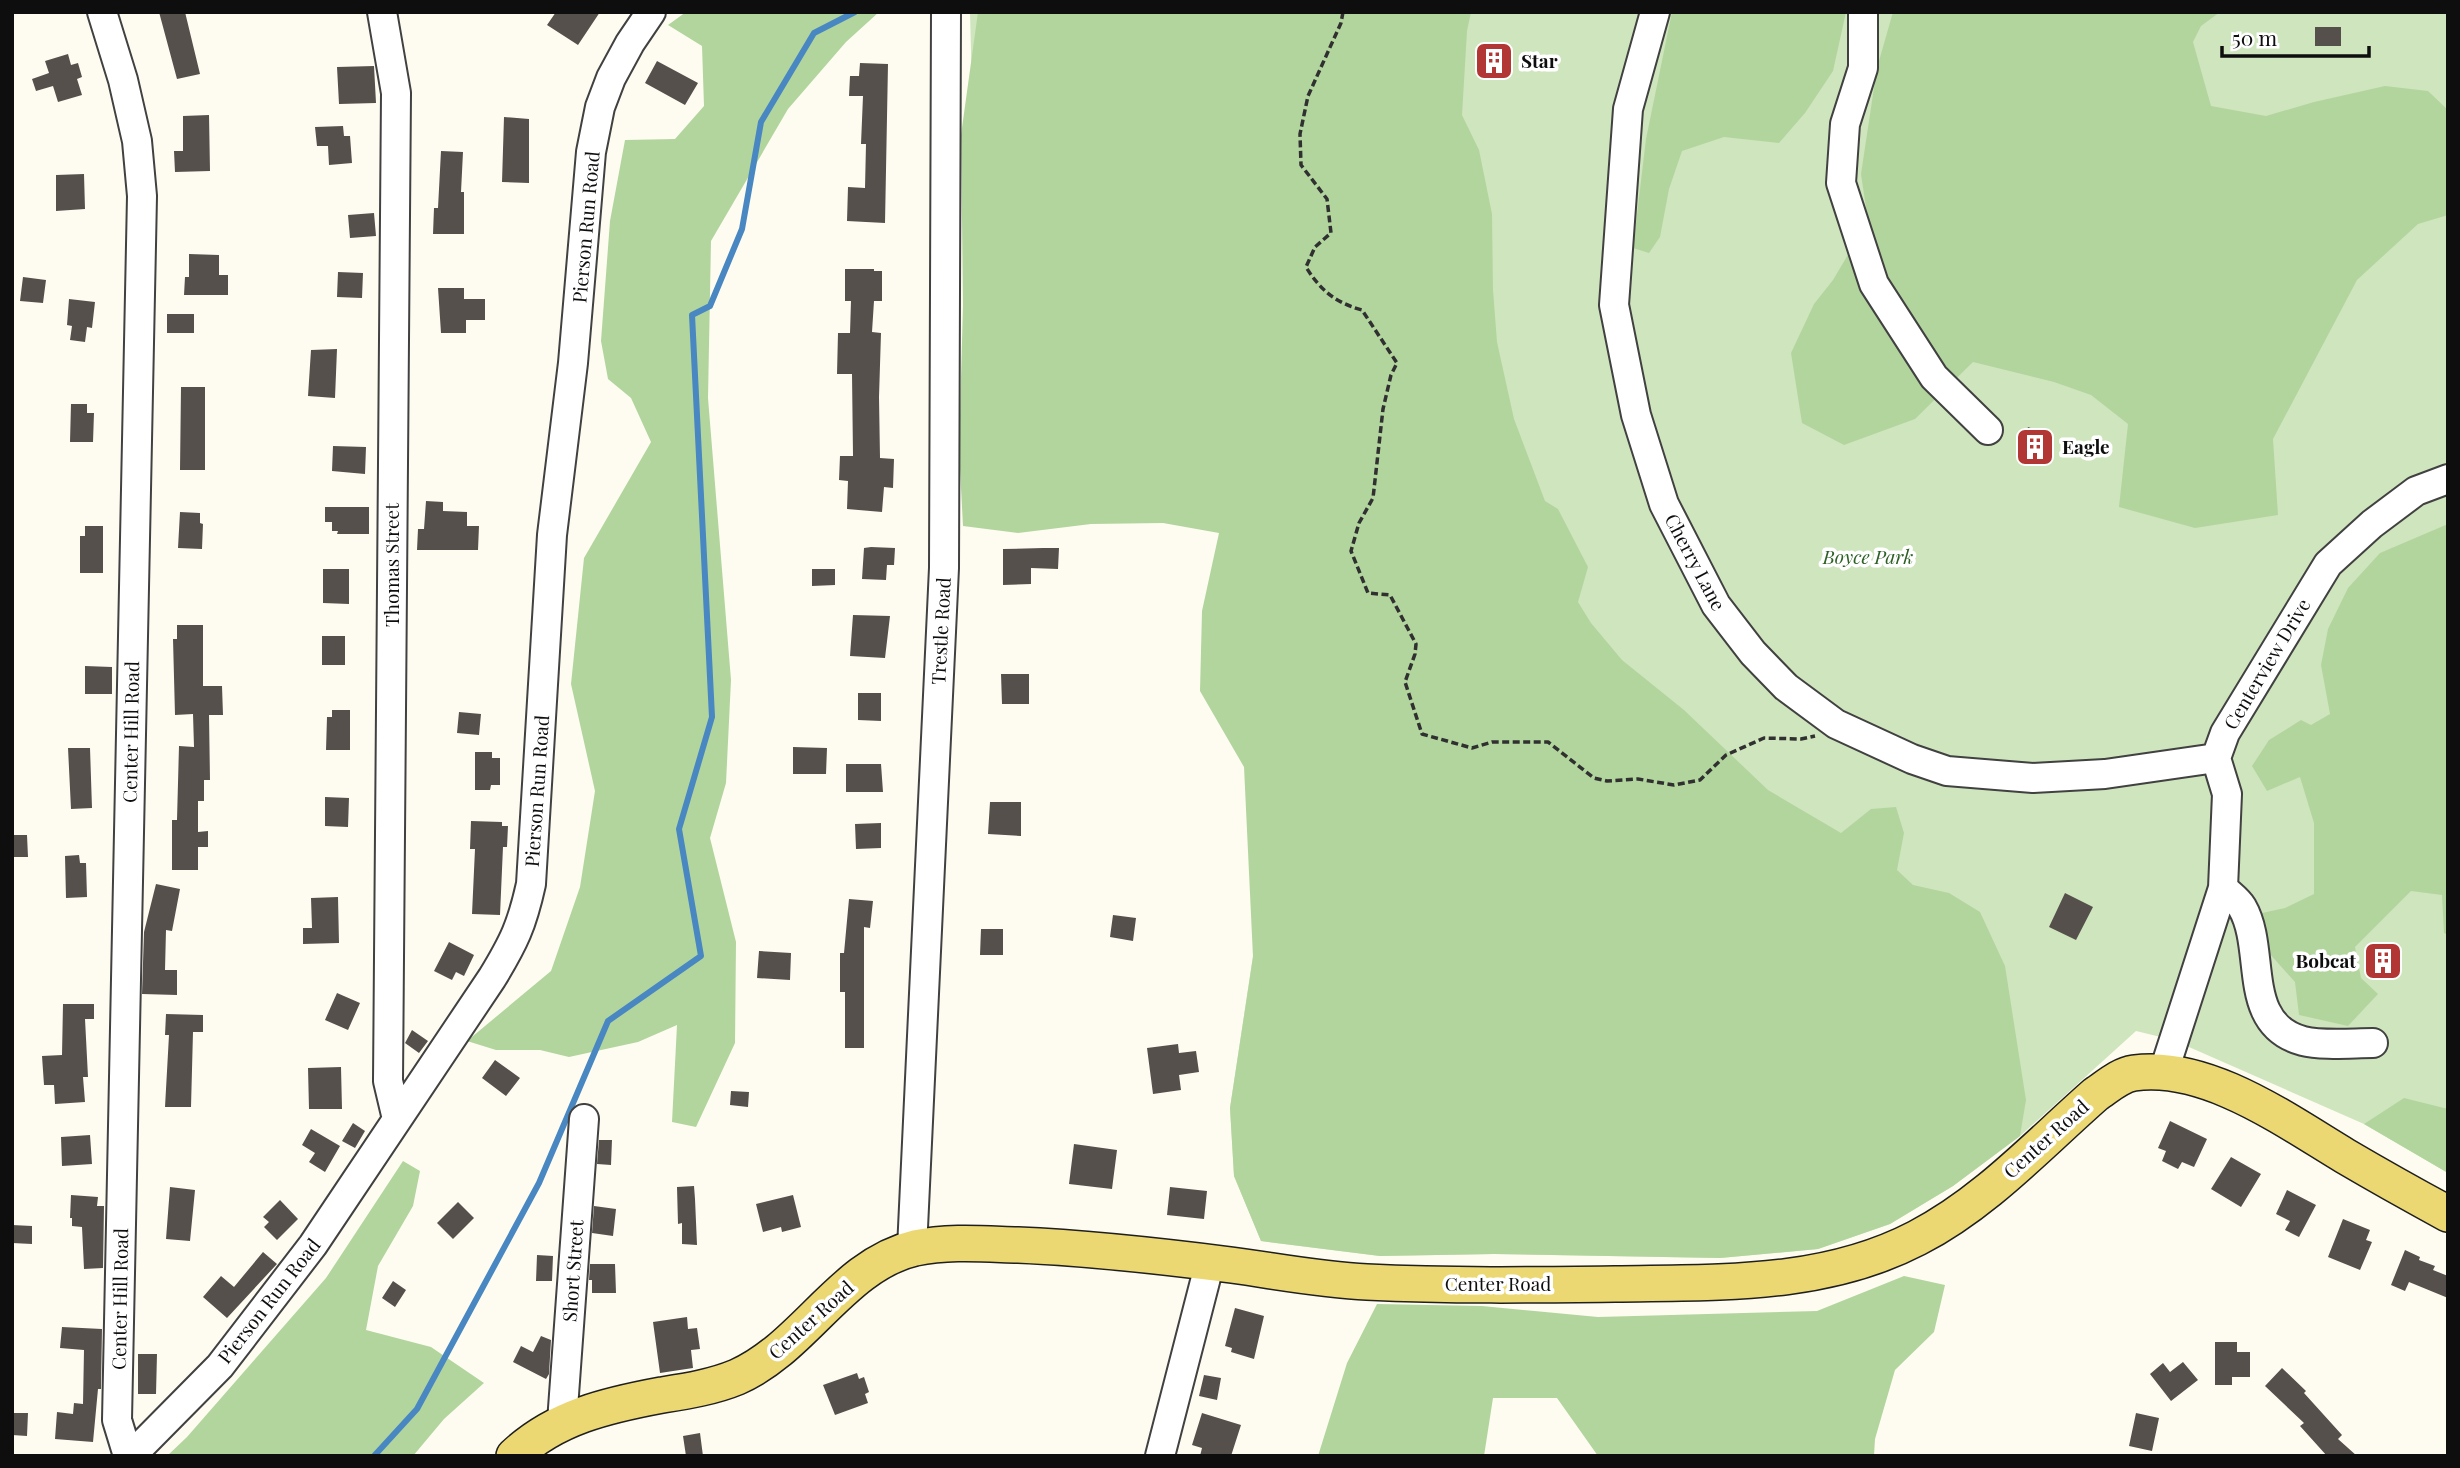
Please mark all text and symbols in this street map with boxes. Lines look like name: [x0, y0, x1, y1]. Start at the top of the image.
scale bar: [2222, 14, 2369, 58]
text: 50 m: [2232, 23, 2278, 51]
building icon: Star: [1473, 40, 1515, 82]
place label: Star: [1521, 47, 1558, 73]
street label: Pierson Run Road: [565, 150, 605, 304]
building icon: Eagle: [2014, 426, 2056, 468]
place label: Eagle: [2062, 433, 2110, 459]
street label: Thomas Street: [378, 503, 404, 627]
street label: Cherry Lane: [1659, 509, 1732, 615]
park label: Boyce Park: [1822, 543, 1913, 569]
street label: Trestle Road: [924, 577, 956, 685]
street label: Centerview Drive: [2217, 593, 2316, 734]
street label: Center Hill Road: [116, 661, 144, 803]
street label: Pierson Run Road: [518, 714, 554, 868]
building icon: Bobcat: [2362, 940, 2404, 982]
place label: Bobcat: [2295, 947, 2356, 973]
street label: Center Road: [1997, 1093, 2094, 1184]
street label: Short Street: [555, 1219, 589, 1323]
street label: Center Hill Road: [105, 1228, 133, 1370]
street label: Pierson Run Road: [211, 1232, 325, 1368]
street label: Center Road: [1445, 1270, 1551, 1296]
street label: Center Road: [762, 1274, 859, 1365]

